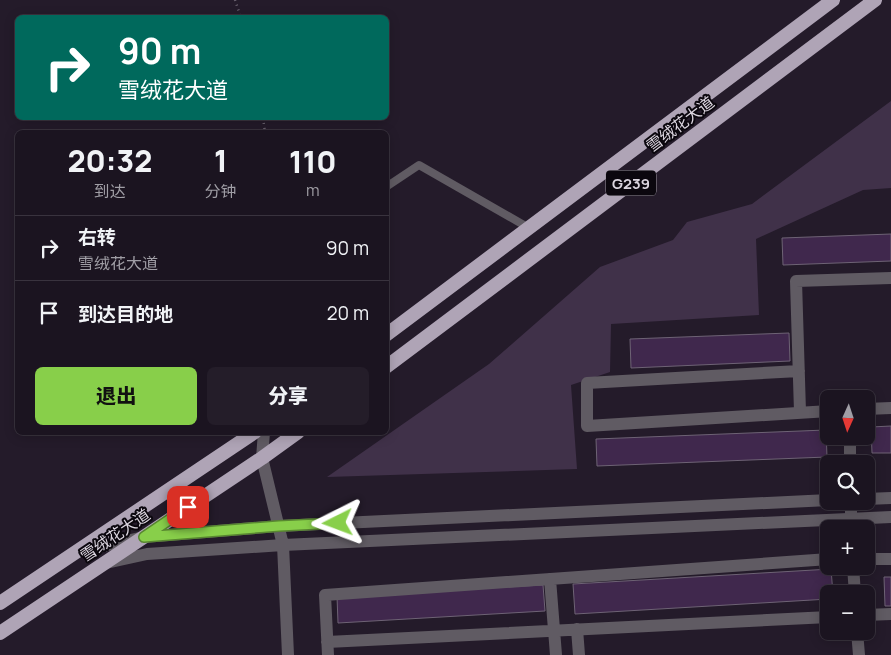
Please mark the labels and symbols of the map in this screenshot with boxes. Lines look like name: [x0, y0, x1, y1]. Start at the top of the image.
street label: 雪绒花大道: [641, 91, 719, 157]
road number: G239: [606, 170, 656, 196]
north arrow: [820, 390, 875, 445]
pin: [167, 486, 209, 528]
position arrow: [311, 496, 363, 548]
street label: 雪绒花大道: [76, 504, 154, 566]

